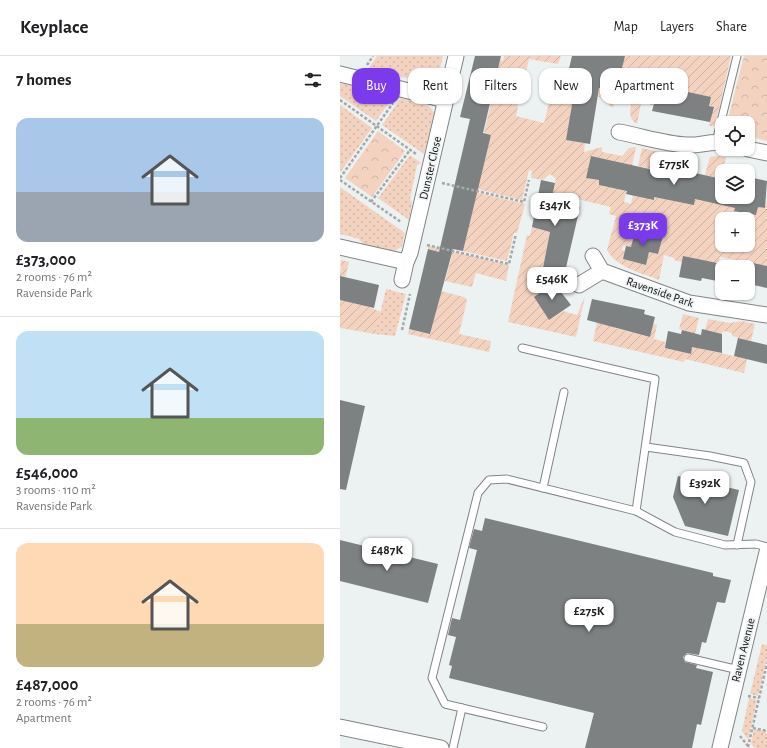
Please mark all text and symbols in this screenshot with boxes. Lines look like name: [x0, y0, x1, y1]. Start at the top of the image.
text: Keyplace: [20, 18, 88, 37]
text: Map: [613, 20, 638, 34]
text: Layers: [660, 20, 694, 34]
text: Share: [716, 20, 747, 34]
chip: Buy: [352, 68, 400, 104]
chip: Rent: [408, 68, 462, 104]
chip: Filters: [470, 68, 531, 104]
chip: New: [539, 68, 592, 104]
chip: Apartment: [600, 68, 688, 104]
icon: filters: [302, 69, 324, 91]
text: 7 homes: [16, 71, 72, 88]
map controls: [715, 116, 755, 300]
button: locate: [715, 116, 755, 156]
street label: Dunster Close: [417, 135, 443, 201]
icon: home: [134, 144, 206, 216]
pin: £775K: [646, 152, 702, 186]
text: £775K: [659, 158, 689, 171]
button: layers: [715, 164, 755, 204]
pin: £347K: [527, 193, 583, 227]
text: £347K: [539, 199, 571, 212]
button: +: [715, 212, 755, 252]
pin: £373K: [615, 213, 671, 247]
text: £373K: [628, 219, 658, 232]
text: £373,000: [16, 251, 76, 268]
button: −: [715, 260, 755, 300]
pin: £546K: [524, 267, 580, 301]
text: 2 rooms · 76 m²: [16, 271, 92, 284]
text: £546K: [536, 273, 568, 286]
street label: Ravenside Park: [625, 275, 696, 309]
text: Ravenside Park: [16, 287, 92, 300]
icon: home: [134, 357, 206, 429]
text: £546,000: [16, 464, 78, 481]
pin: £392K: [677, 471, 733, 505]
text: £392K: [689, 477, 721, 490]
text: 3 rooms · 110 m²: [16, 484, 96, 497]
text: Ravenside Park: [16, 500, 92, 513]
pin: £487K: [359, 538, 415, 572]
text: £487K: [371, 544, 403, 557]
icon: home: [134, 569, 206, 641]
pin: £275K: [561, 599, 617, 633]
text: £275K: [574, 605, 604, 618]
street label: Raven Avenue: [729, 617, 757, 683]
text: £487,000: [16, 676, 78, 693]
text: 2 rooms · 76 m²: [16, 696, 92, 709]
text: Apartment: [16, 712, 71, 725]

